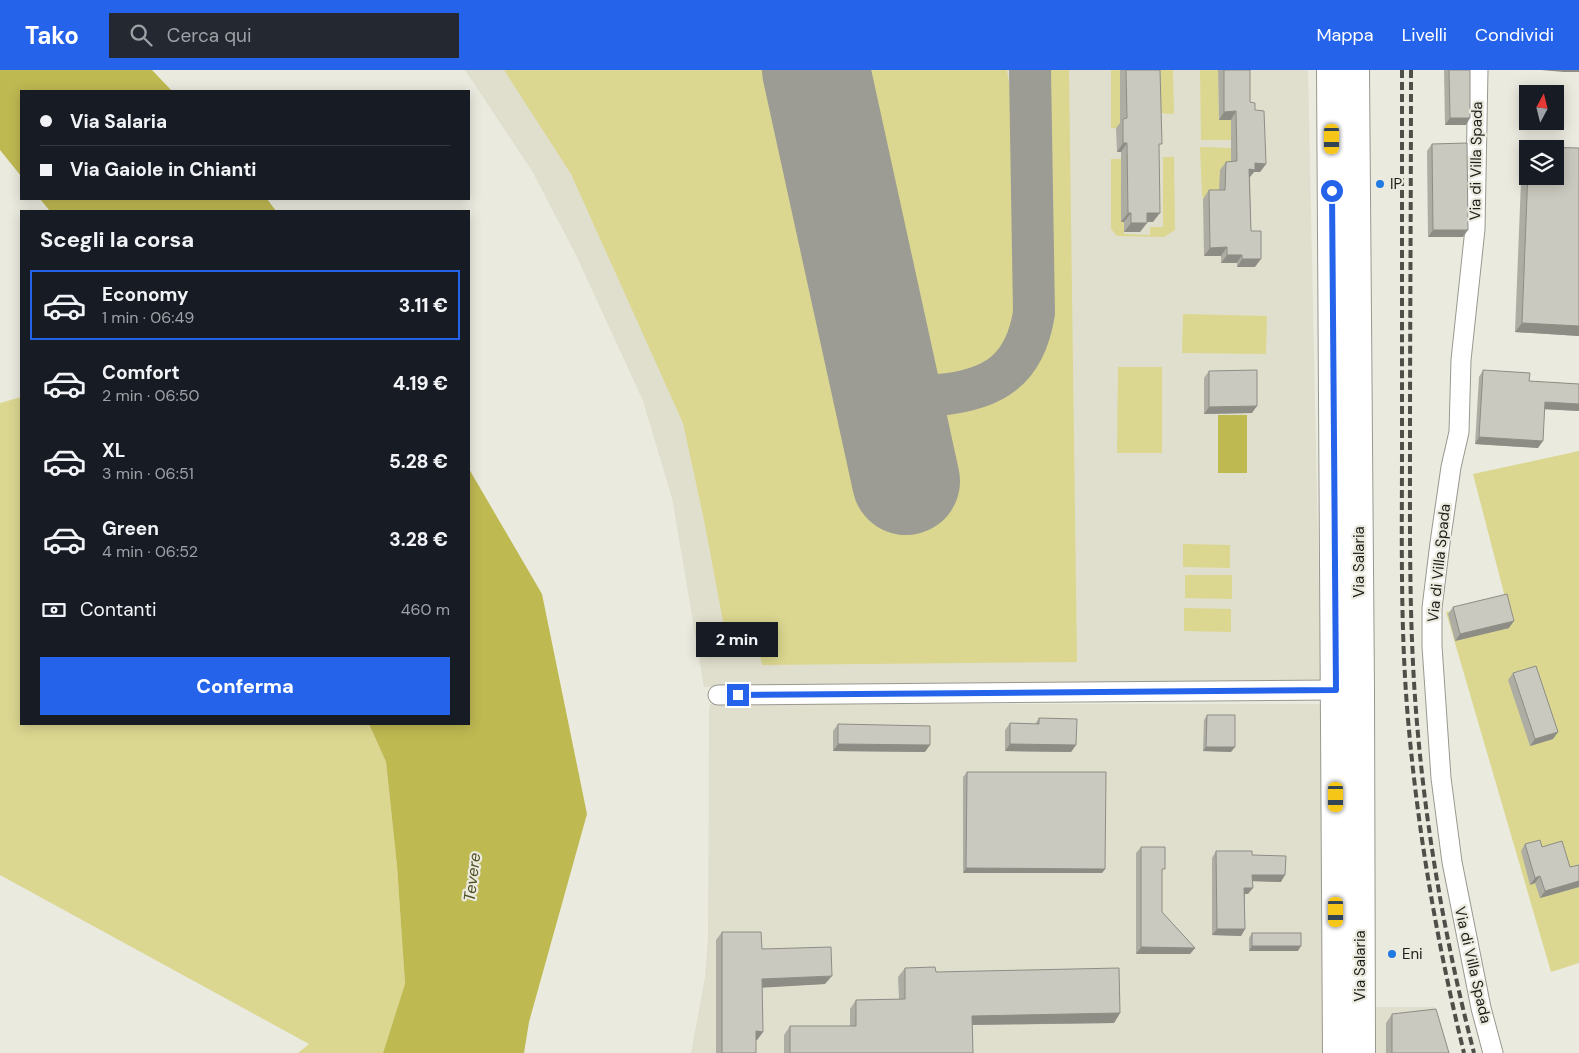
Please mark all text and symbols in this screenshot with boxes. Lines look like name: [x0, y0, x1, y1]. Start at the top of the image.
search box: [109, 13, 459, 58]
text: Tako: [25, 20, 79, 51]
icon: search: [127, 21, 155, 49]
text: Cerca qui: [167, 23, 252, 48]
text: Mappa: [1316, 23, 1374, 47]
text: Livelli: [1402, 23, 1447, 47]
text: Condividi: [1475, 23, 1554, 47]
north arrow: [1519, 85, 1564, 130]
map controls: [1519, 85, 1564, 185]
street label: Via di Villa Spada: [1465, 101, 1487, 221]
text: Via Salaria: [70, 109, 167, 134]
car: [1324, 124, 1339, 154]
button: layers: [1519, 140, 1564, 185]
text: Via Gaiole in Chianti: [70, 157, 257, 182]
place label: IP: [1390, 174, 1403, 194]
marker: IP: [1374, 178, 1386, 190]
route start: [1321, 180, 1343, 202]
text: Scegli la corsa: [40, 225, 194, 254]
text: Economy: [102, 282, 189, 307]
icon: car: [42, 283, 87, 328]
text: 3.11 €: [399, 293, 448, 318]
text: 1 min · 06:49: [102, 307, 194, 328]
text: Comfort: [102, 360, 180, 385]
icon: car: [42, 361, 87, 406]
text: 4.19 €: [393, 371, 448, 396]
text: 2 min · 06:50: [102, 385, 199, 406]
text: XL: [102, 438, 125, 463]
icon: car: [42, 439, 87, 484]
text: 5.28 €: [389, 449, 448, 474]
text: 3 min · 06:51: [102, 463, 194, 484]
street label: Via di Villa Spada: [1423, 503, 1455, 623]
text: Green: [102, 516, 159, 541]
icon: car: [42, 517, 87, 562]
street label: Via Salaria: [1349, 526, 1369, 598]
text: 3.28 €: [389, 527, 448, 552]
text: 4 min · 06:52: [102, 541, 198, 562]
icon: cash: [40, 596, 68, 624]
text: Contanti: [80, 597, 157, 622]
text: 460 m: [401, 599, 450, 620]
callout: 2 min: [697, 622, 779, 658]
text: 2 min: [716, 629, 758, 650]
button: Conferma: [40, 657, 450, 715]
route end: [727, 684, 749, 706]
car: [1328, 782, 1343, 812]
water label: Tevere: [459, 851, 485, 903]
car: [1328, 897, 1343, 927]
street label: Via di Villa Spada: [1450, 905, 1496, 1025]
street label: Via Salaria: [1350, 930, 1370, 1002]
place label: Eni: [1402, 944, 1423, 964]
marker: Eni: [1386, 948, 1398, 960]

